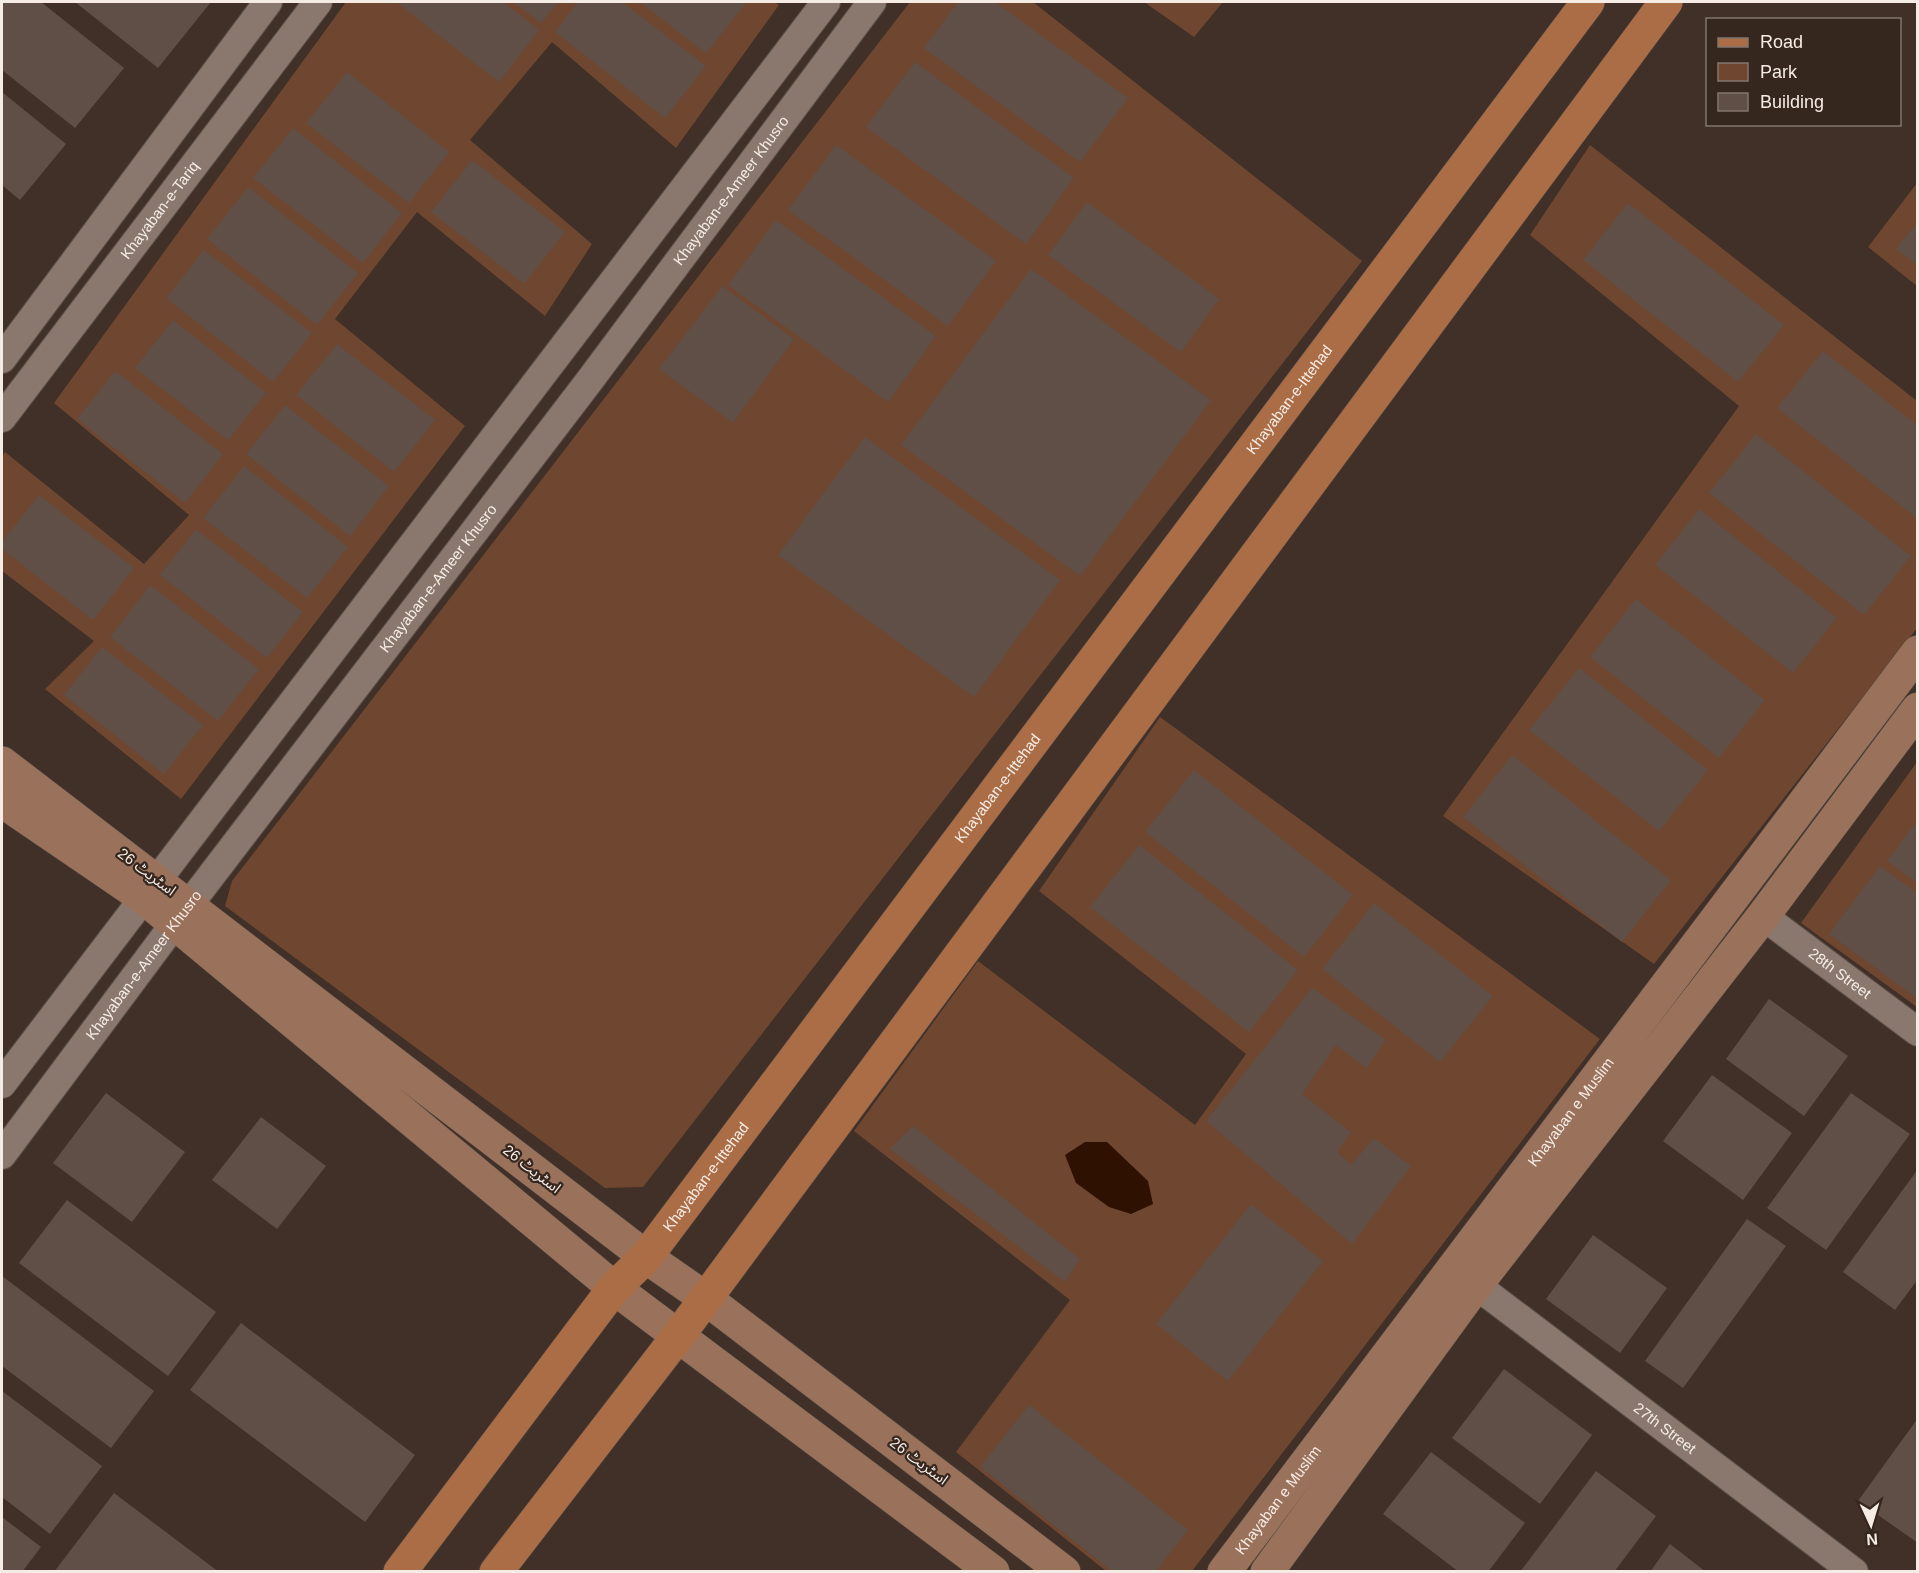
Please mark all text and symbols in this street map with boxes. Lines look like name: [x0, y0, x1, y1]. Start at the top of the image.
legend: [1706, 18, 1901, 126]
text: Road: [1760, 32, 1803, 52]
text: Park: [1760, 62, 1798, 82]
text: Building: [1760, 92, 1824, 112]
street label: Khayaban-e-Ameer Khusro: [670, 112, 792, 268]
street label: Khayaban-e-Tariq: [117, 158, 202, 262]
street label: Khayaban-e-Ittehad: [1243, 342, 1335, 457]
street label: Khayaban-e-Ameer Khusro: [376, 501, 500, 656]
street label: Khayaban-e-Ittehad: [951, 730, 1044, 846]
street label: اسٹریٹ 26: [114, 844, 180, 900]
street label: Khayaban-e-Ameer Khusro: [82, 887, 205, 1043]
street label: 28th Street: [1806, 944, 1875, 1002]
street label: Khayaban e Muslim: [1524, 1054, 1617, 1170]
street label: Khayaban-e-Ittehad: [659, 1119, 752, 1235]
street label: اسٹریٹ 26: [500, 1141, 564, 1197]
street label: 27th Street: [1631, 1399, 1700, 1457]
street label: اسٹریٹ 26: [886, 1433, 952, 1489]
street label: Khayaban e Muslim: [1231, 1442, 1324, 1558]
north arrow: [1841, 1495, 1901, 1555]
text: N: [1866, 1531, 1878, 1548]

